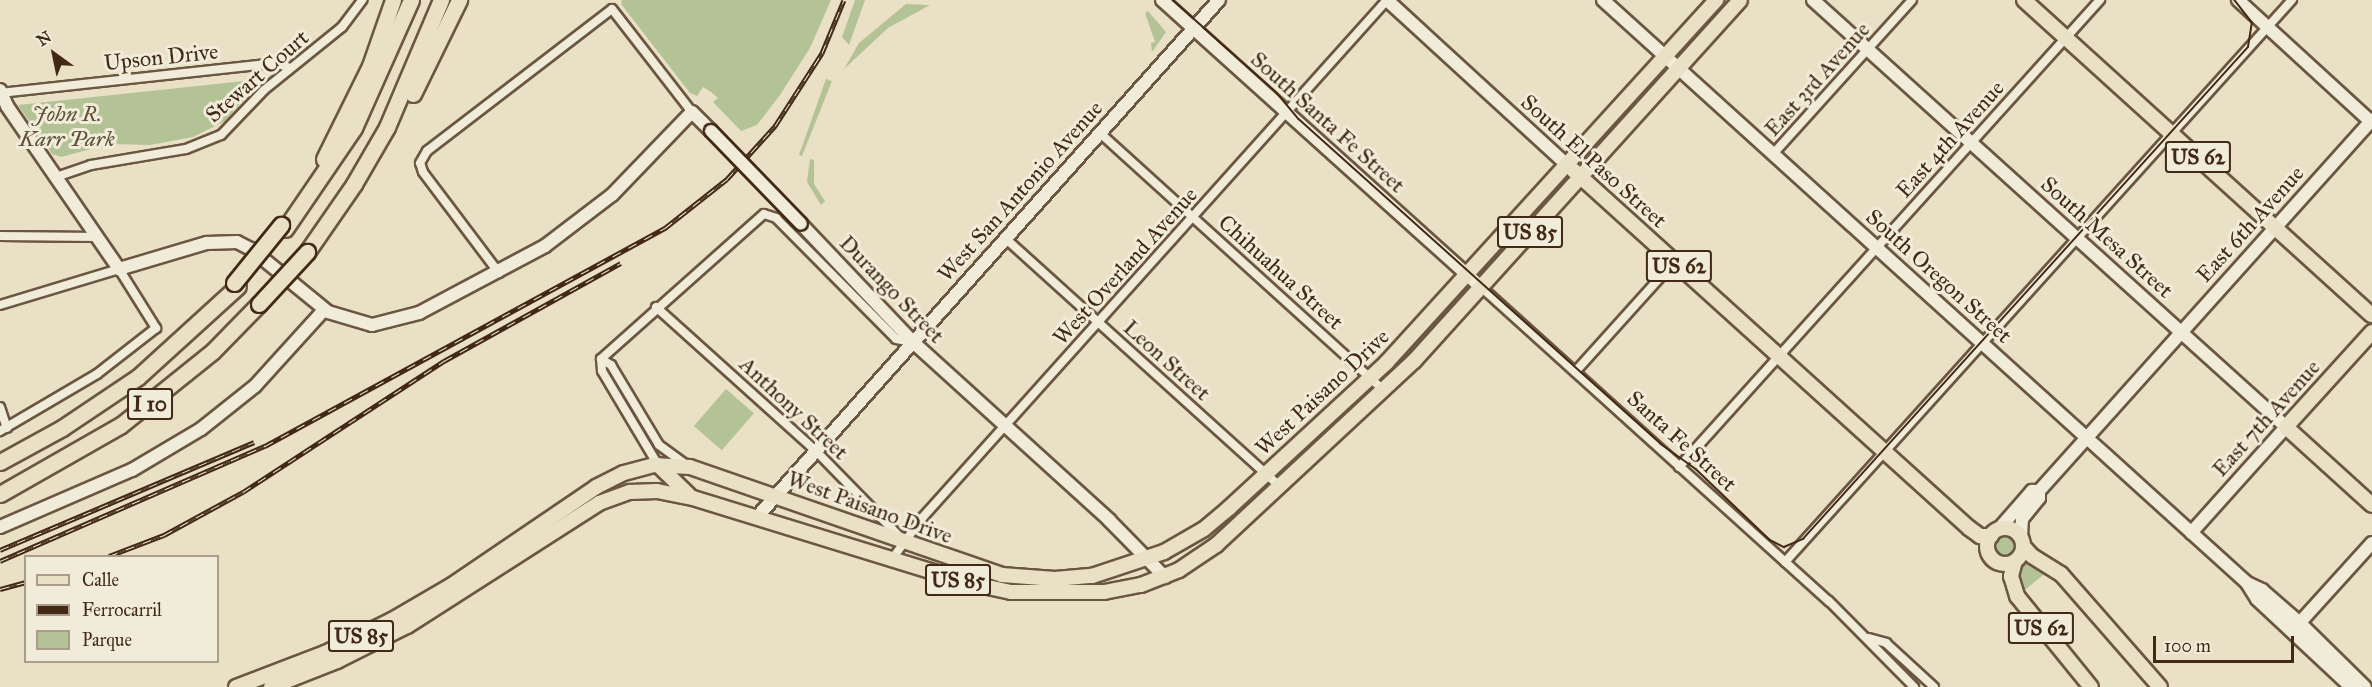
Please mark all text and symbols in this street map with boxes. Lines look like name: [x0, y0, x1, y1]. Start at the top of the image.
street label: East 3rd Avenue: [1759, 17, 1875, 141]
north arrow: [24, 24, 84, 84]
street label: Stewart Court: [200, 24, 314, 128]
text: N: [33, 27, 55, 50]
street label: Upson Drive: [103, 38, 219, 76]
street label: South Santa Fe Street: [1245, 46, 1411, 198]
street label: East 4th Avenue: [1890, 75, 2010, 203]
street label: South El Paso Street: [1516, 89, 1672, 233]
street label: West San Antonio Avenue: [932, 95, 1108, 287]
park label: John R. Karr Park: [19, 100, 115, 152]
road number: US 62: [2164, 139, 2232, 175]
street label: East 6th Avenue: [2191, 160, 2309, 288]
street label: South Mesa Street: [2035, 171, 2179, 303]
street label: West Overland Avenue: [1047, 182, 1203, 350]
street label: South Oregon Street: [1861, 204, 2017, 348]
street label: Chihuahua Street: [1213, 209, 1349, 335]
road number: US 85: [1497, 214, 1563, 250]
street label: Durango Street: [834, 230, 950, 348]
road number: US 62: [1644, 248, 1714, 284]
street label: Leon Street: [1118, 314, 1216, 406]
street label: West Paisano Drive: [1250, 323, 1394, 461]
street label: Anthony Street: [734, 351, 854, 465]
street label: East 7th Avenue: [2207, 354, 2325, 482]
street label: Santa Fe Street: [1622, 385, 1742, 497]
road number: I 10: [126, 386, 174, 422]
street label: West Paisano Drive: [784, 465, 956, 549]
legend: [24, 555, 219, 663]
road number: US 85: [925, 562, 991, 598]
text: Calle: [82, 569, 119, 591]
text: Ferrocarril: [82, 599, 162, 621]
road number: US 62: [2006, 610, 2076, 646]
road number: US 85: [328, 618, 394, 654]
scale bar: [2156, 624, 2297, 662]
text: Parque: [82, 629, 132, 651]
text: 100 m: [2164, 635, 2211, 657]

